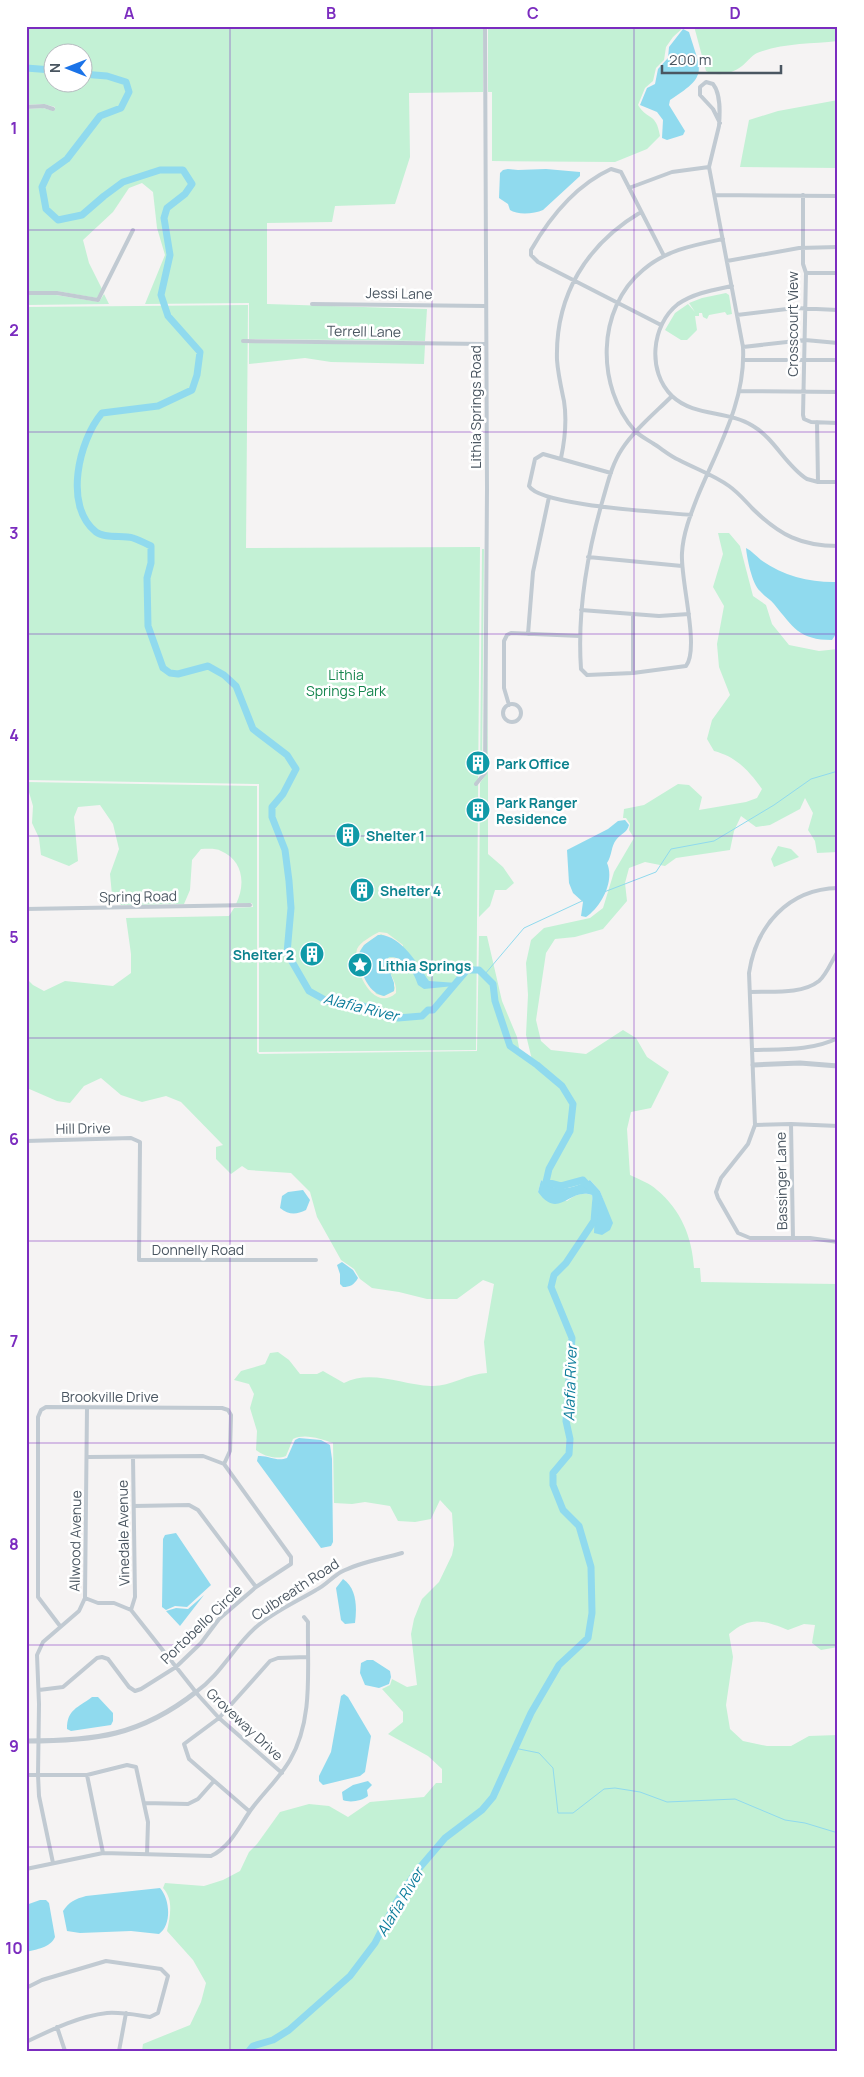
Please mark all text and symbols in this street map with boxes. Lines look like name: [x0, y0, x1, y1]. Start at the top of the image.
text: A: [124, 2, 135, 24]
text: B: [326, 2, 336, 24]
text: C: [527, 2, 539, 24]
text: D: [729, 2, 741, 24]
north arrow: [42, 42, 92, 92]
scale bar: [662, 42, 780, 74]
text: 200 m: [669, 49, 712, 70]
text: N: [45, 63, 64, 73]
text: 1: [10, 117, 18, 139]
street label: Crosscourt View: [783, 271, 802, 377]
street label: Jessi Lane: [365, 283, 433, 303]
text: 2: [9, 319, 19, 341]
street label: Terrell Lane: [327, 321, 401, 341]
street label: Lithia Springs Road: [466, 345, 485, 469]
text: 3: [9, 522, 19, 544]
park label: Lithia Springs Park: [306, 665, 387, 700]
text: 4: [9, 724, 19, 746]
building icon: Park Office: [465, 750, 491, 776]
place label: Park Office: [496, 754, 570, 773]
place label: Park Ranger Residence: [496, 793, 578, 828]
building icon: Park Ranger Residence: [465, 797, 491, 823]
building icon: Shelter 1: [335, 822, 361, 848]
place label: Shelter 1: [366, 826, 425, 845]
building icon: Shelter 4: [349, 877, 375, 903]
place label: Shelter 4: [380, 881, 441, 900]
street label: Spring Road: [99, 886, 177, 906]
text: 5: [9, 926, 19, 948]
building icon: Shelter 2: [299, 941, 325, 967]
place label: Shelter 2: [233, 945, 294, 964]
place icon: Lithia Springs: [347, 952, 373, 978]
place label: Lithia Springs: [378, 956, 472, 975]
water label: Alafia River: [322, 988, 403, 1027]
street label: Hill Drive: [55, 1118, 111, 1138]
text: 6: [9, 1128, 19, 1150]
street label: Bassinger Lane: [771, 1132, 791, 1230]
street label: Donnelly Road: [152, 1240, 244, 1259]
text: 7: [10, 1330, 18, 1352]
water label: Alafia River: [558, 1342, 582, 1421]
street label: Brookville Drive: [61, 1387, 159, 1406]
street label: Vinedale Avenue: [113, 1480, 133, 1586]
street label: Allwood Avenue: [65, 1490, 85, 1592]
text: 8: [9, 1533, 19, 1555]
street label: Culbreath Road: [248, 1554, 342, 1624]
street label: Portobello Circle: [156, 1580, 246, 1668]
street label: Groveway Drive: [203, 1684, 287, 1764]
text: 9: [9, 1735, 19, 1757]
water label: Alafia River: [371, 1862, 430, 1940]
text: 10: [5, 1937, 23, 1959]

